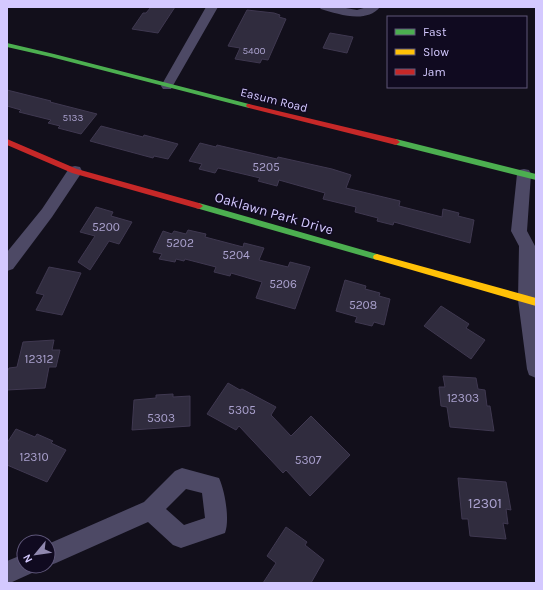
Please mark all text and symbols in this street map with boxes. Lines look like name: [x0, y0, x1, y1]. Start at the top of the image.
legend: [387, 16, 527, 88]
text: Fast: [423, 25, 447, 39]
house number: 5400: [242, 45, 266, 57]
text: Slow: [423, 45, 449, 59]
text: Jam: [423, 65, 446, 79]
street label: Easum Road: [239, 85, 309, 115]
house number: 5133: [63, 112, 83, 124]
house number: 5205: [252, 160, 280, 174]
street label: Oaklawn Park Drive: [213, 188, 335, 239]
house number: 5200: [92, 220, 120, 234]
house number: 5202: [166, 236, 194, 250]
house number: 5204: [222, 248, 250, 262]
house number: 5206: [269, 277, 297, 291]
house number: 5208: [349, 298, 377, 312]
house number: 12312: [25, 352, 54, 366]
house number: 12303: [447, 391, 479, 405]
house number: 5305: [228, 403, 256, 417]
house number: 5303: [147, 411, 175, 425]
house number: 12310: [19, 450, 49, 464]
house number: 5307: [295, 453, 322, 467]
house number: 12301: [468, 495, 502, 512]
north arrow: [16, 534, 56, 574]
text: N: [20, 552, 35, 565]

